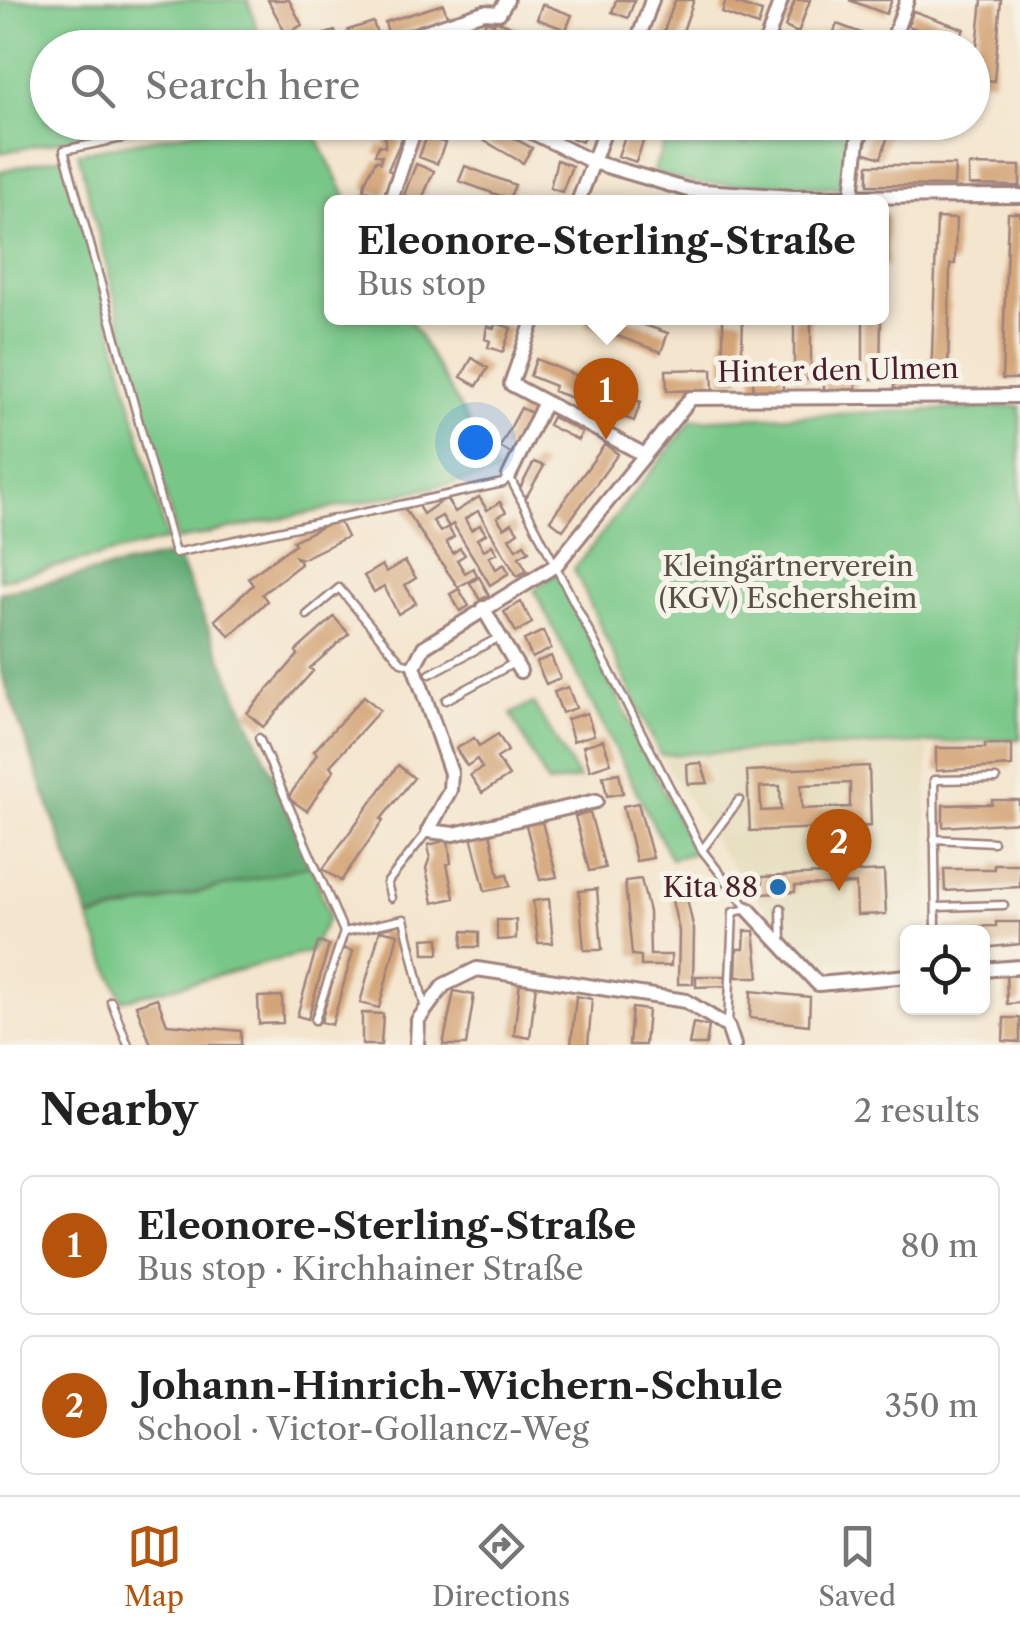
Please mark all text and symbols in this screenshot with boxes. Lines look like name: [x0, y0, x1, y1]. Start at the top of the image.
search box: [30, 30, 990, 140]
icon: search: [65, 58, 120, 113]
text: Search here: [145, 62, 360, 109]
popup: [324, 195, 889, 325]
text: Eleonore-Sterling-Straße: [357, 217, 856, 264]
text: Bus stop: [357, 264, 486, 303]
street label: Hinter den Ulmen: [717, 351, 959, 389]
pin: 1: [574, 358, 638, 440]
your location: [450, 417, 501, 468]
park label: Kleingärtnerverein (KGV) Eschersheim: [659, 549, 917, 615]
pin: 2: [806, 808, 872, 891]
place label: Kita 88: [663, 870, 758, 904]
marker: Kita 88: [767, 876, 789, 898]
map controls: [900, 925, 990, 1015]
button: locate: [900, 925, 990, 1015]
text: Nearby: [40, 1084, 198, 1136]
text: 2 results: [854, 1091, 980, 1130]
text: Eleonore-Sterling-Straße: [137, 1202, 636, 1249]
text: 1: [67, 1226, 82, 1265]
text: 80 m: [900, 1226, 978, 1265]
text: Bus stop · Kirchhainer Straße: [137, 1249, 583, 1288]
text: Johann-Hinrich-Wichern-Schule: [137, 1362, 783, 1409]
text: 2: [65, 1386, 84, 1425]
text: 350 m: [884, 1386, 978, 1425]
text: School · Victor-Gollancz-Weg: [137, 1409, 589, 1448]
tab: Map: [124, 1519, 184, 1613]
tab: Directions: [432, 1519, 570, 1613]
tab: Saved: [818, 1519, 896, 1613]

